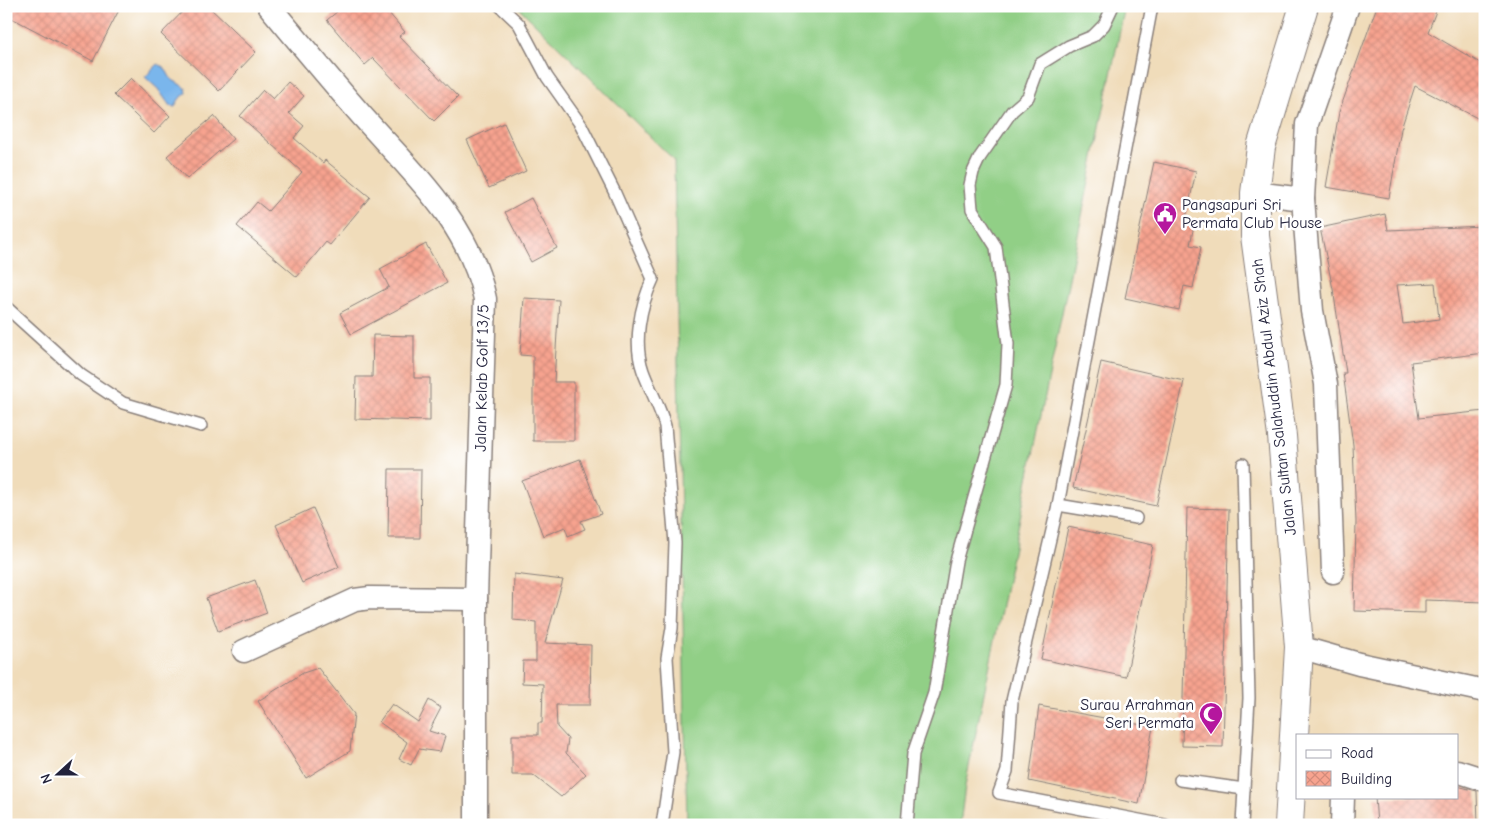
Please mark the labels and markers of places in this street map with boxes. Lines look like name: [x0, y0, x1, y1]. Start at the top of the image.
place label: Pangsapuri Sri Permata Club House: [1182, 196, 1322, 232]
public building icon: Pangsapuri Sri Permata Club House: [1152, 201, 1178, 235]
place label: Surau Arrahman Seri Permata: [1080, 696, 1194, 732]
mosque icon: Surau Arrahman Seri Permata: [1198, 701, 1224, 735]

